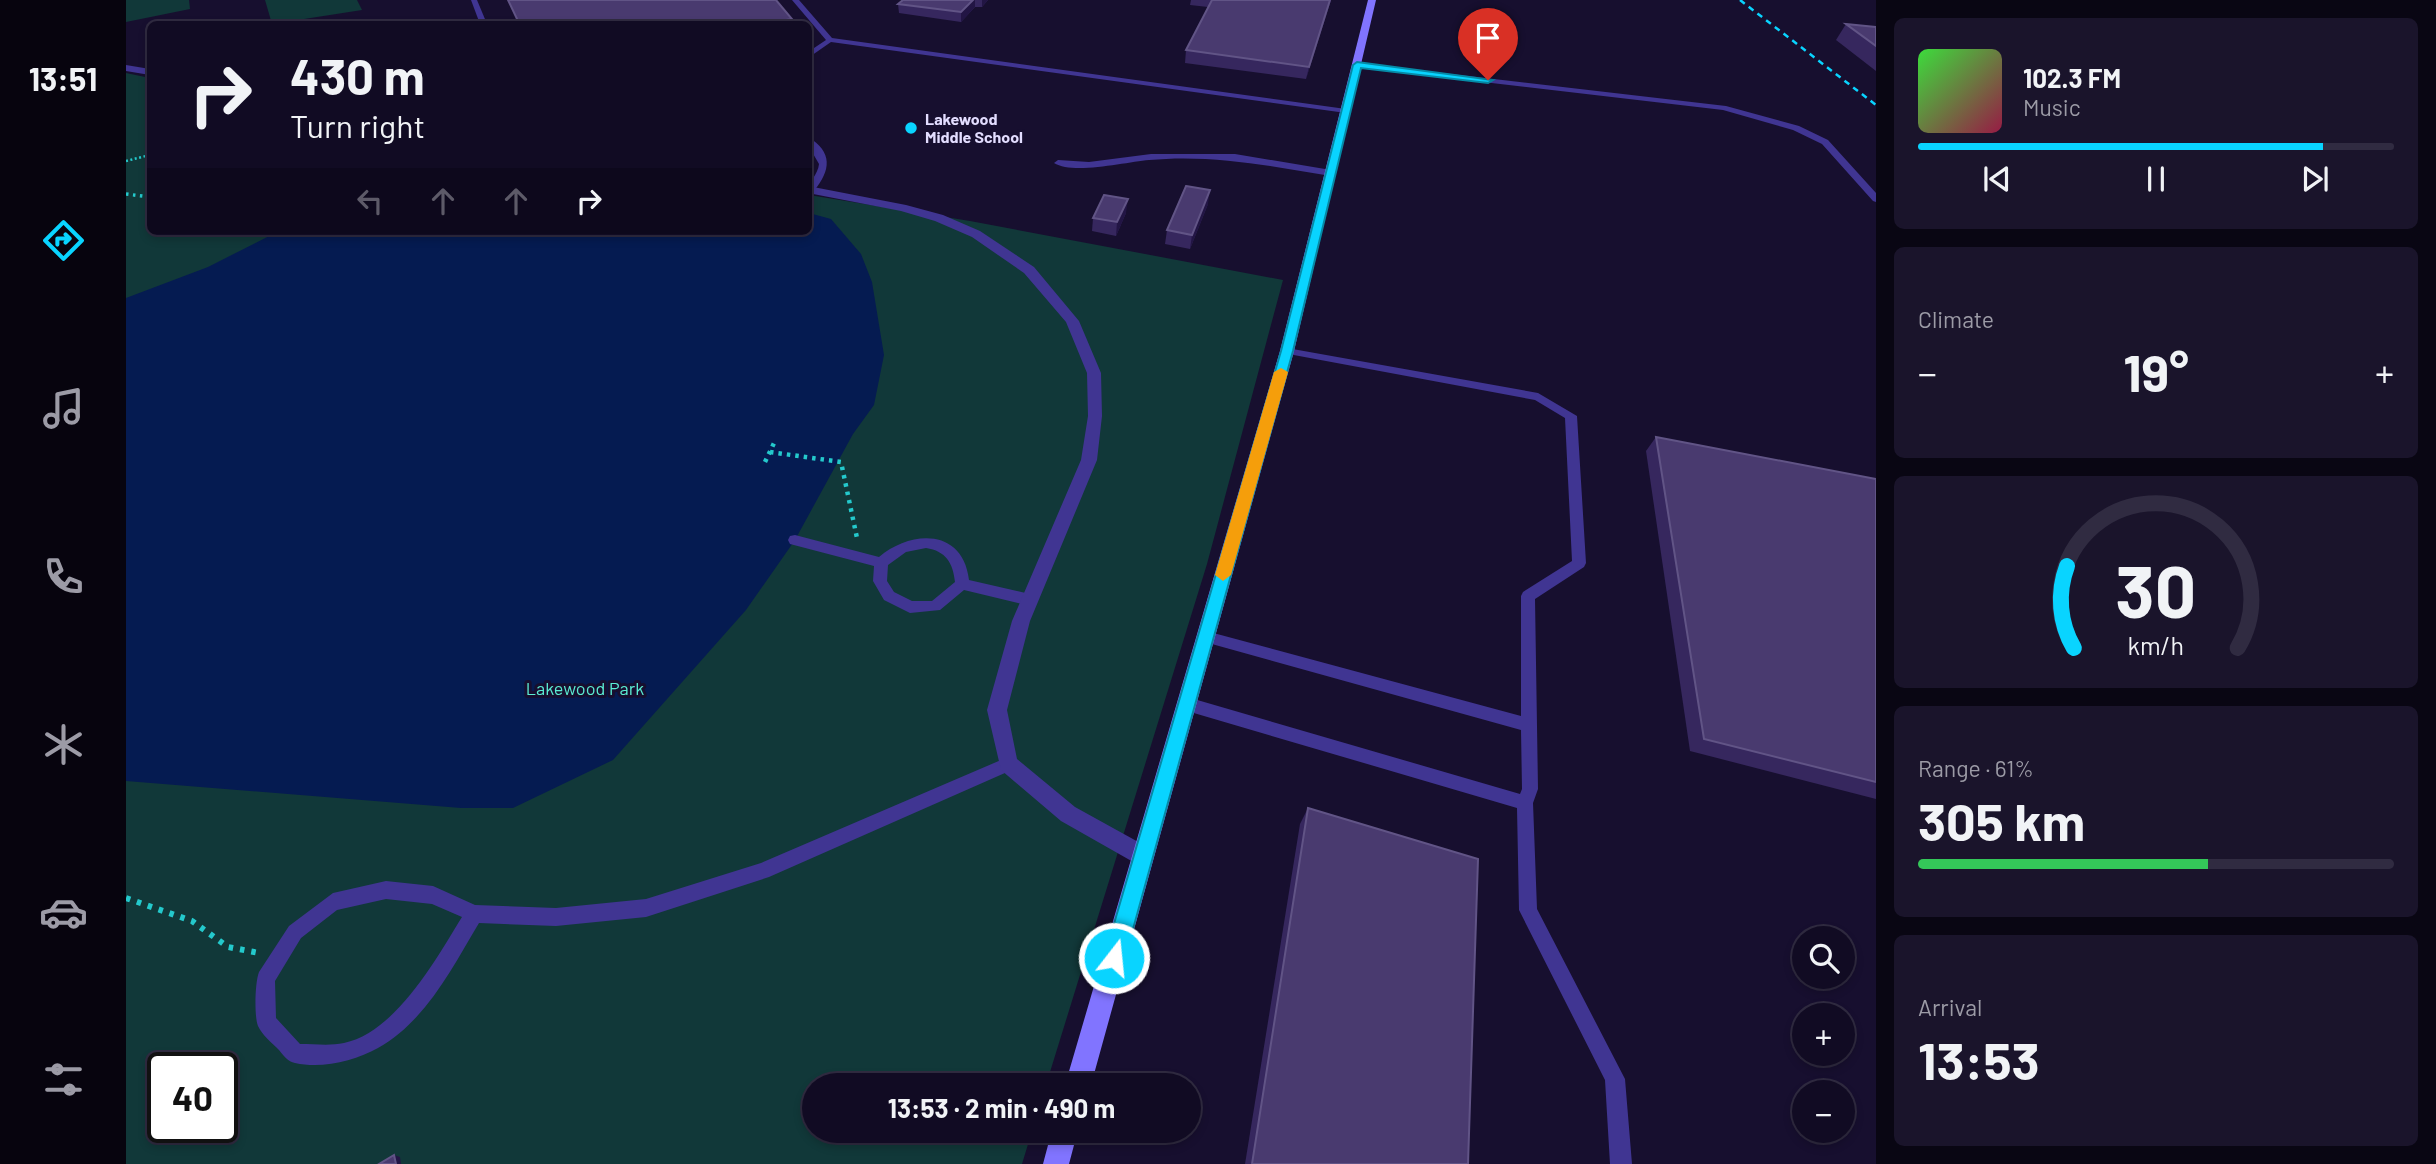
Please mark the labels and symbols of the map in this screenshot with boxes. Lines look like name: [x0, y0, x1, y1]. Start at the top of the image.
pin: [1458, 8, 1518, 80]
place label: Lakewood Middle School: [925, 109, 1023, 146]
marker: Lakewood Middle School: [903, 120, 919, 136]
park label: Lakewood Park: [526, 677, 644, 699]
position arrow: [1077, 921, 1151, 995]
speed limit sign: 40: [147, 1052, 238, 1143]

